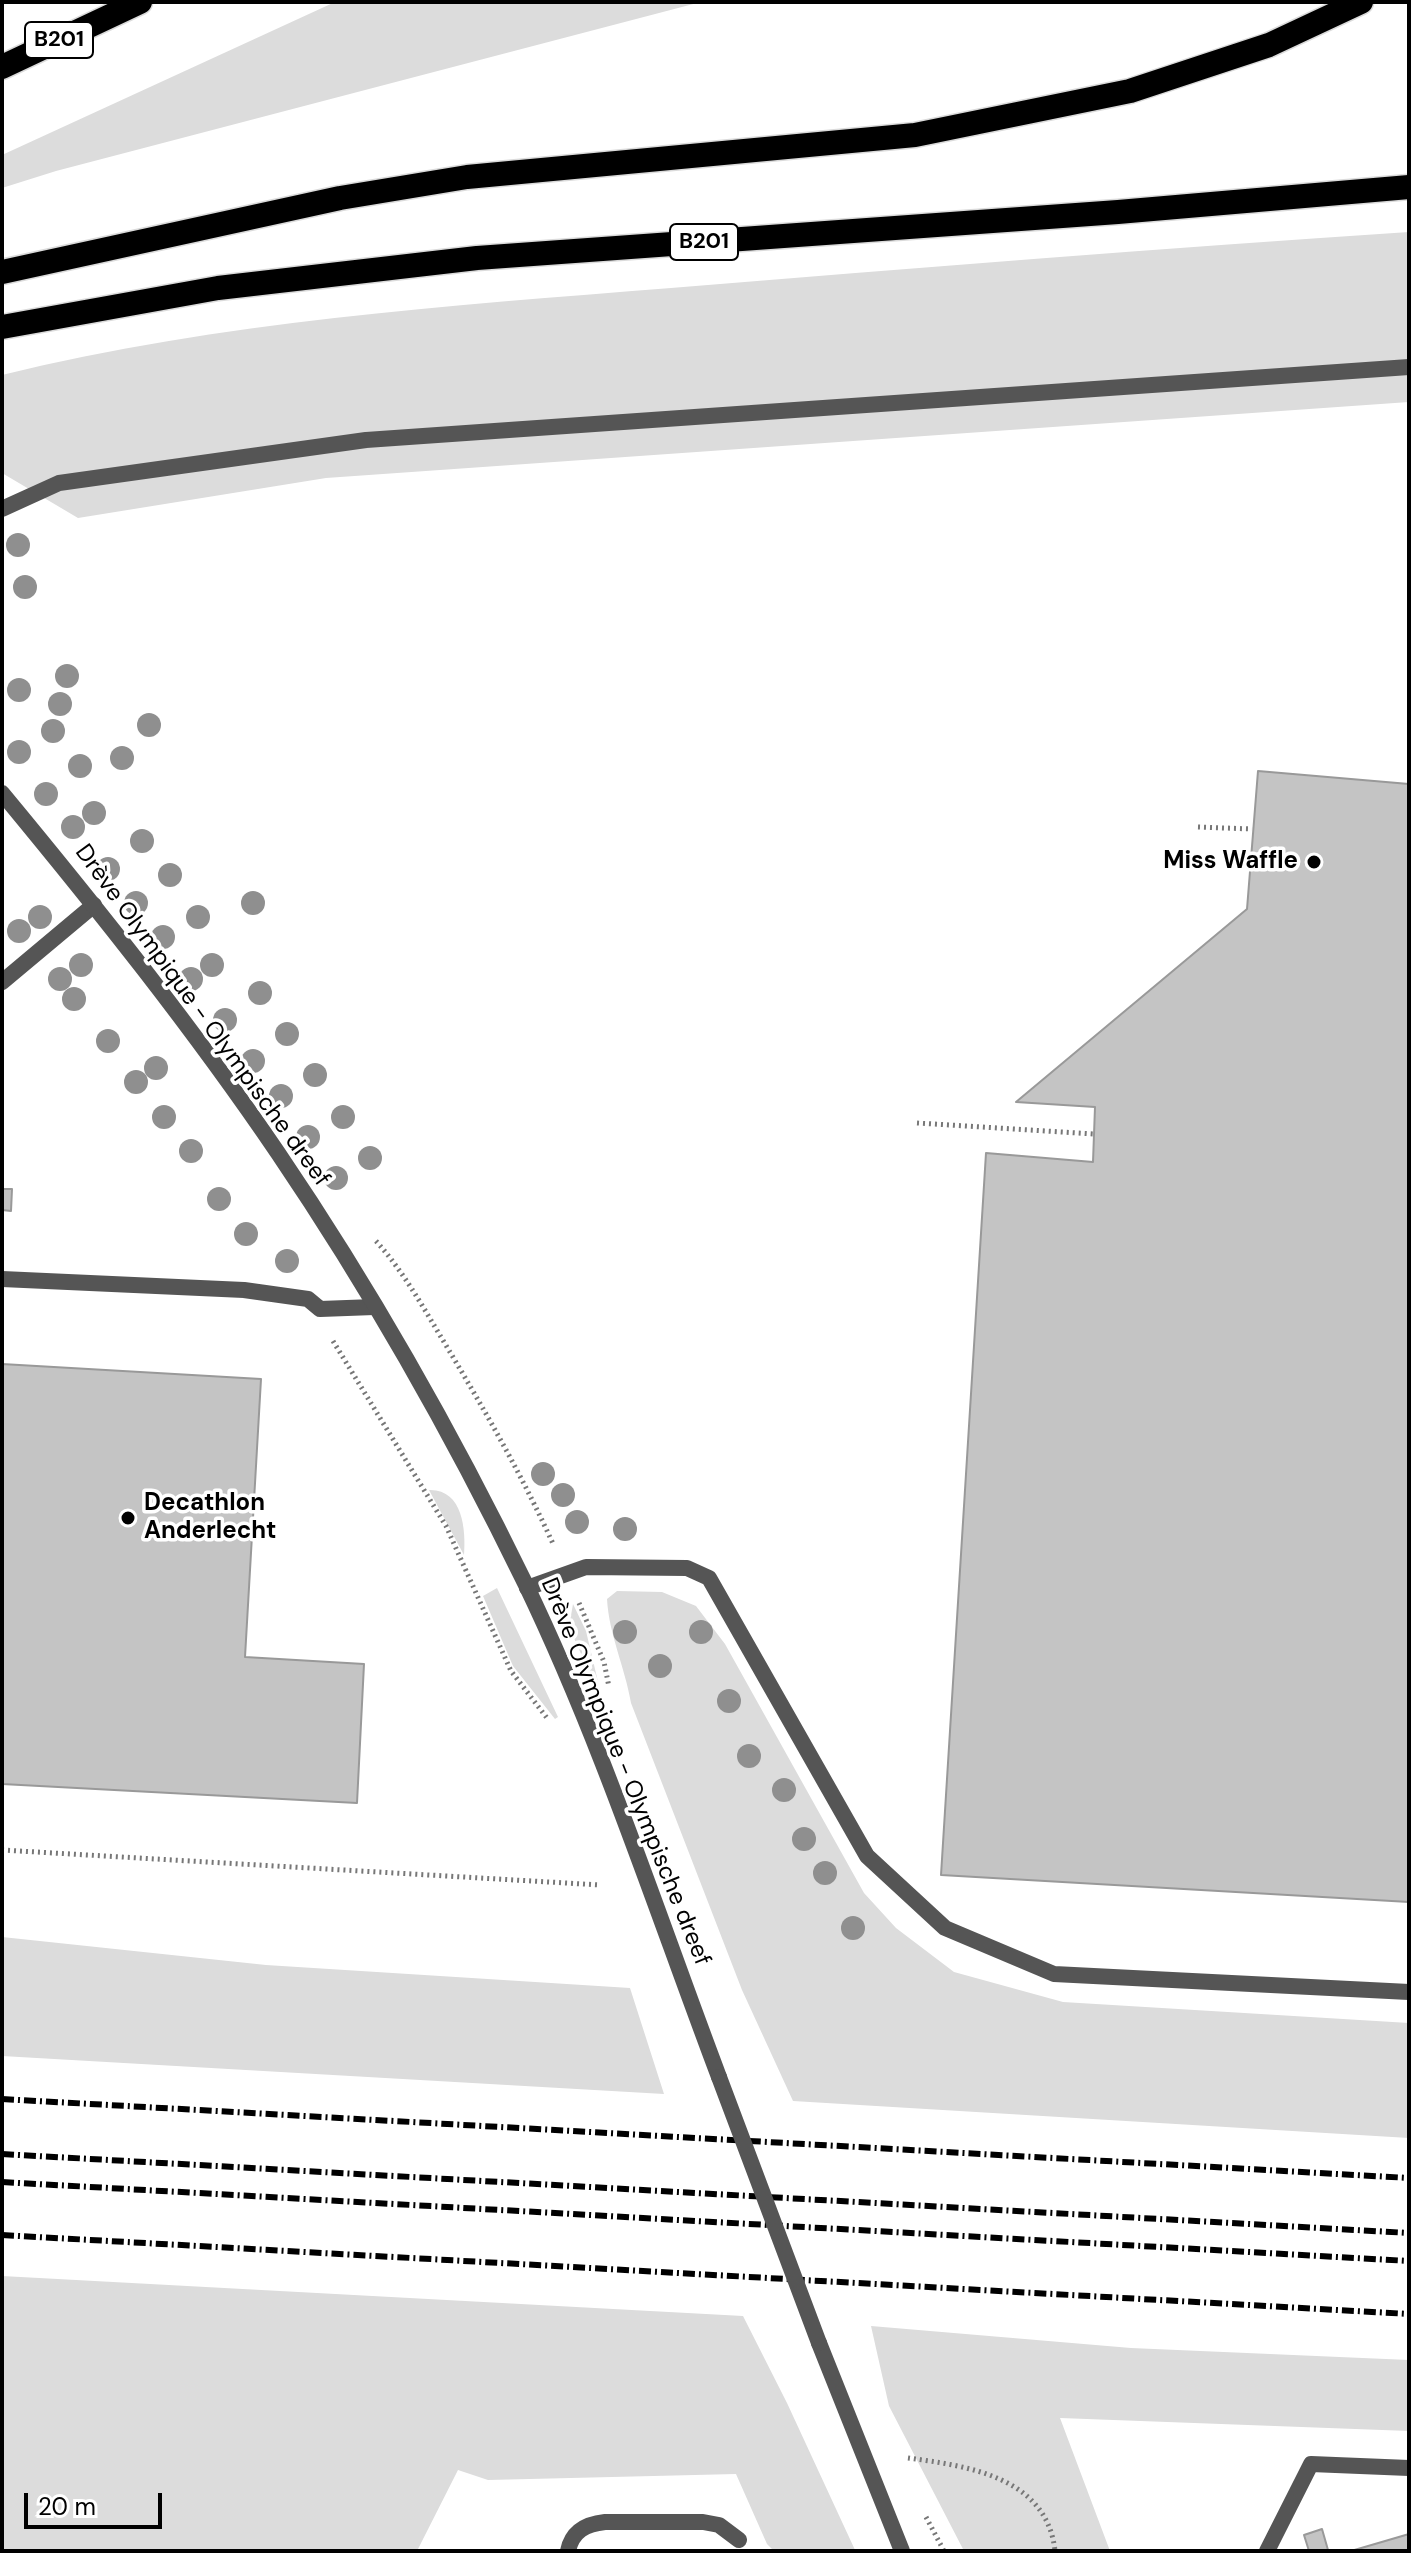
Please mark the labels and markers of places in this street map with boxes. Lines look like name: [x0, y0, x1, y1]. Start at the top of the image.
place label: Miss Waffle: [1163, 848, 1298, 876]
marker: Miss Waffle: [1305, 853, 1323, 871]
place label: Decathlon Anderlecht: [144, 1490, 276, 1546]
marker: Decathlon Anderlecht: [119, 1509, 137, 1527]

